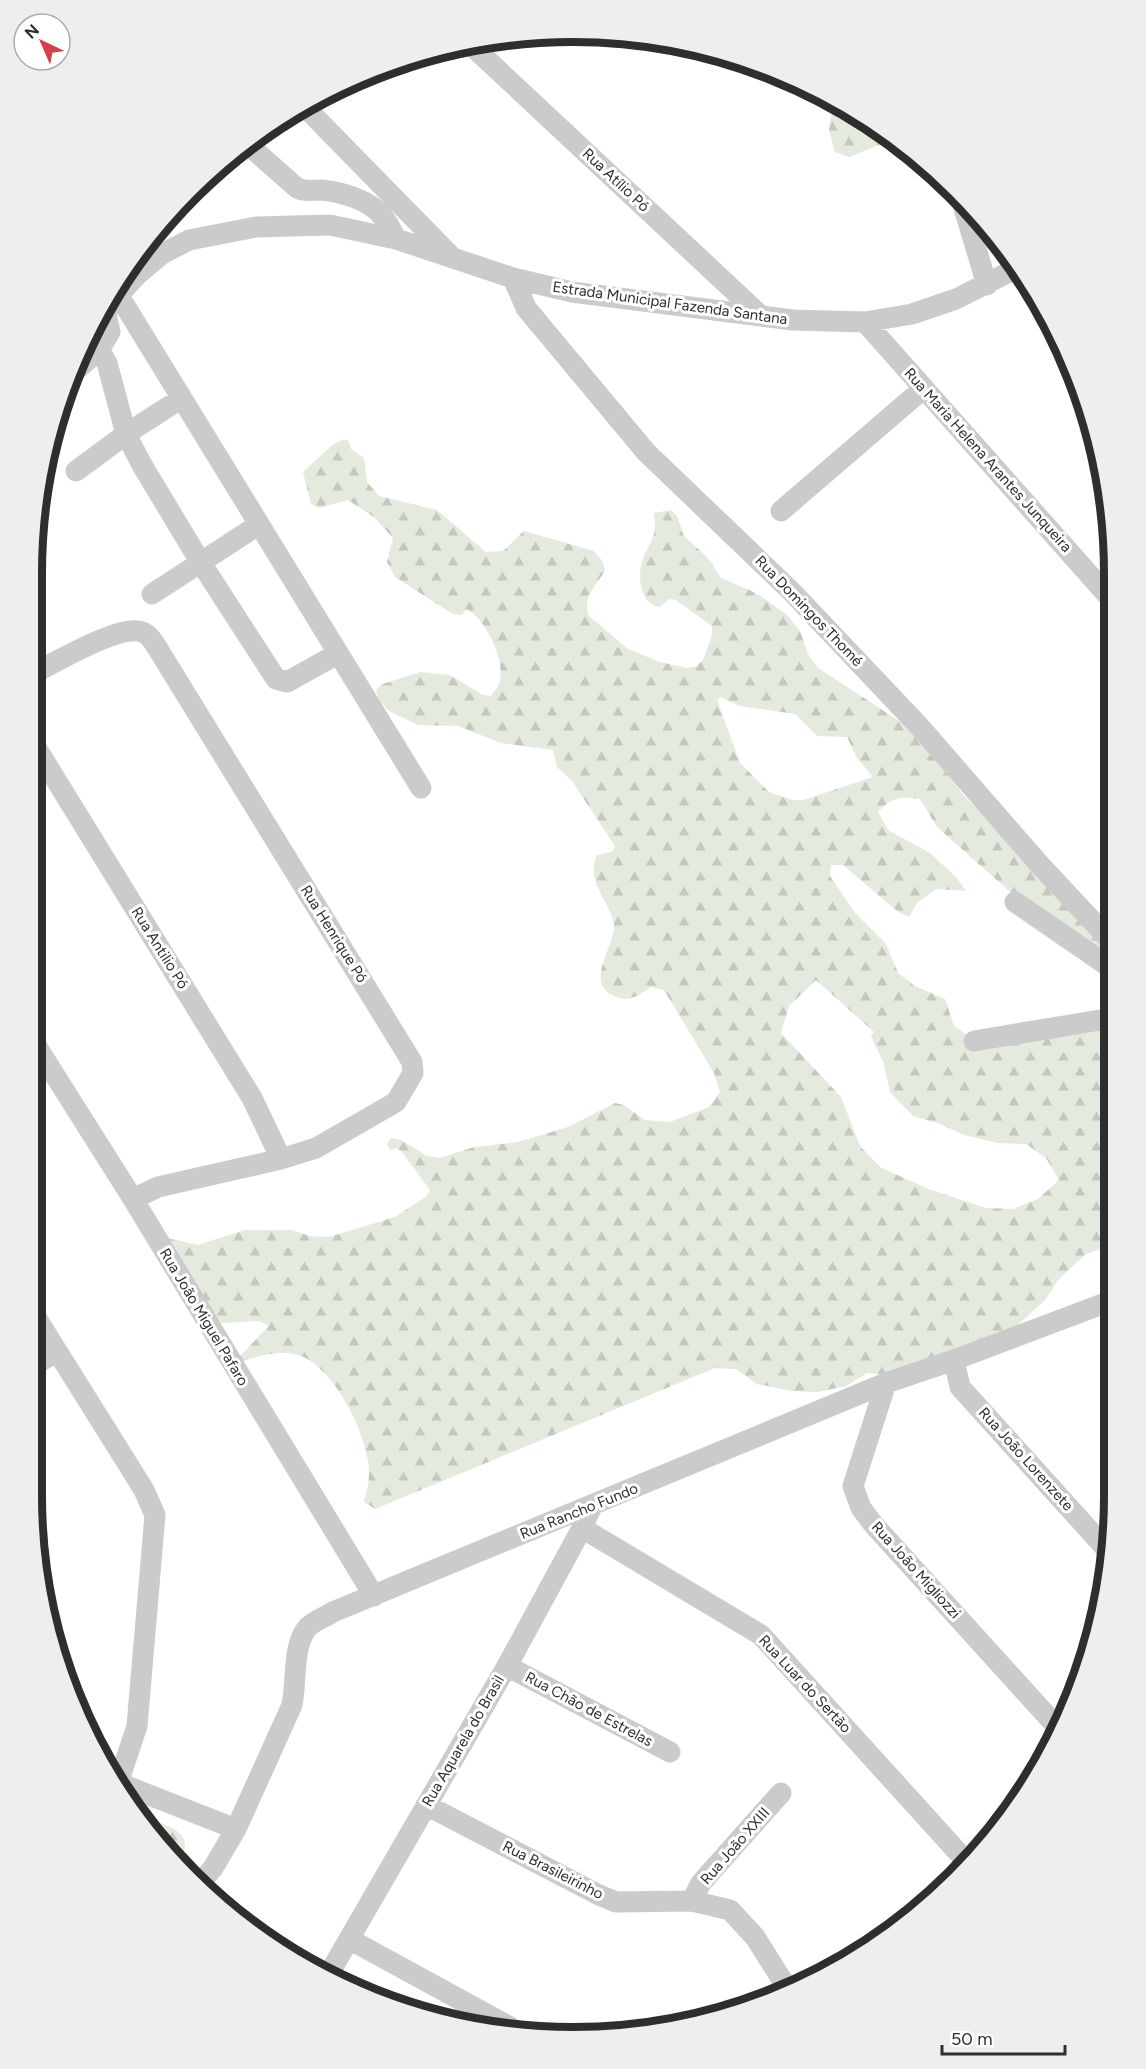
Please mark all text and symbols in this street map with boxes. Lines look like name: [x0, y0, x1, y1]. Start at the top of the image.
north arrow: [12, 12, 72, 72]
text: N: [21, 20, 43, 43]
street label: Rua Atílio Pó: [579, 144, 653, 216]
street label: Estrada Municipal Fazenda Santana: [552, 278, 788, 328]
street label: Rua Maria Helena Arantes Junqueira: [900, 364, 1076, 556]
street label: Rua Domingos Thomé: [751, 552, 867, 670]
street label: Rua Henrique Pó: [297, 882, 371, 986]
street label: Rua Antilio Pó: [128, 904, 192, 993]
street label: Rua João Miguel Pafaro: [156, 1245, 252, 1389]
street label: Rua João Lorenzete: [975, 1404, 1077, 1514]
street label: Rua Rancho Fundo: [517, 1479, 641, 1543]
street label: Rua João Migliozzi: [868, 1518, 964, 1622]
street label: Rua Luar do Sertão: [755, 1631, 855, 1737]
street label: Rua Chão de Estrelas: [522, 1668, 656, 1750]
street label: Rua Aquarela do Brasil: [418, 1672, 508, 1810]
street label: Rua João XXIII: [697, 1804, 773, 1888]
street label: Rua Brasileirinho: [500, 1837, 607, 1903]
scale bar: [942, 2018, 1065, 2056]
text: 50 m: [951, 2028, 993, 2050]

